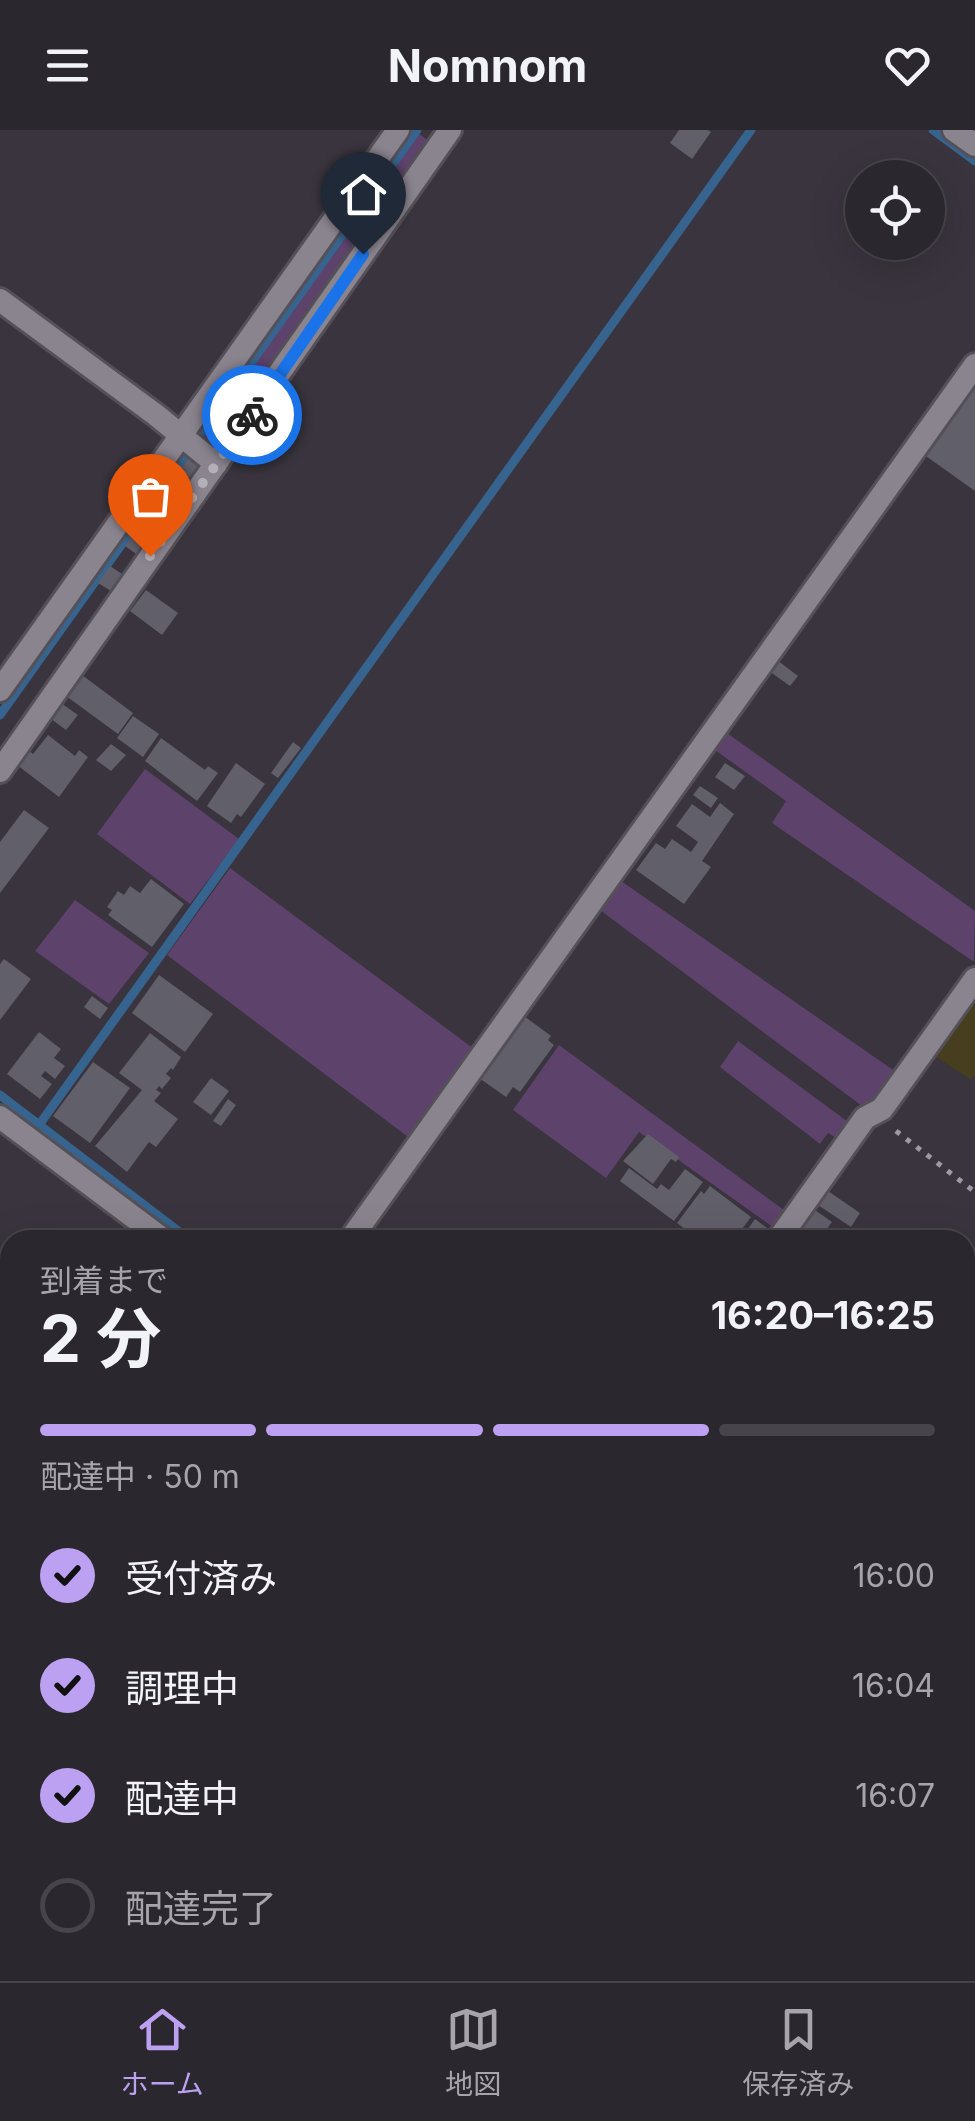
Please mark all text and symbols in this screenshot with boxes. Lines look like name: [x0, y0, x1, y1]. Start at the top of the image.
icon: menu: [40, 38, 95, 93]
text: Nomnom: [388, 38, 587, 93]
icon: heart: [880, 38, 935, 93]
pin: [321, 152, 406, 255]
map controls: [845, 160, 945, 260]
button: locate: [845, 160, 945, 260]
icon: home: [336, 167, 391, 222]
courier: [202, 365, 302, 465]
icon: bike: [225, 388, 280, 443]
pin: [108, 454, 193, 557]
icon: bag: [123, 469, 178, 524]
text: 到着まで: [40, 1261, 168, 1300]
text: 16:20–16:25: [711, 1292, 935, 1338]
text: 2 分: [40, 1299, 161, 1378]
text: 配達中 · 50 m: [40, 1457, 240, 1496]
icon: check: [40, 1548, 95, 1603]
text: 受付済み: [125, 1555, 277, 1601]
text: 16:00: [853, 1556, 935, 1595]
icon: check: [40, 1658, 95, 1713]
text: 調理中: [125, 1665, 239, 1711]
text: 16:04: [852, 1666, 935, 1705]
icon: check: [40, 1768, 95, 1823]
text: 配達中: [125, 1775, 239, 1821]
text: 16:07: [855, 1776, 935, 1815]
text: 配達完了: [125, 1885, 277, 1931]
tab: ホーム: [121, 2002, 204, 2102]
tab: 地図: [445, 2002, 501, 2102]
tab: 保存済み: [742, 2002, 854, 2102]

